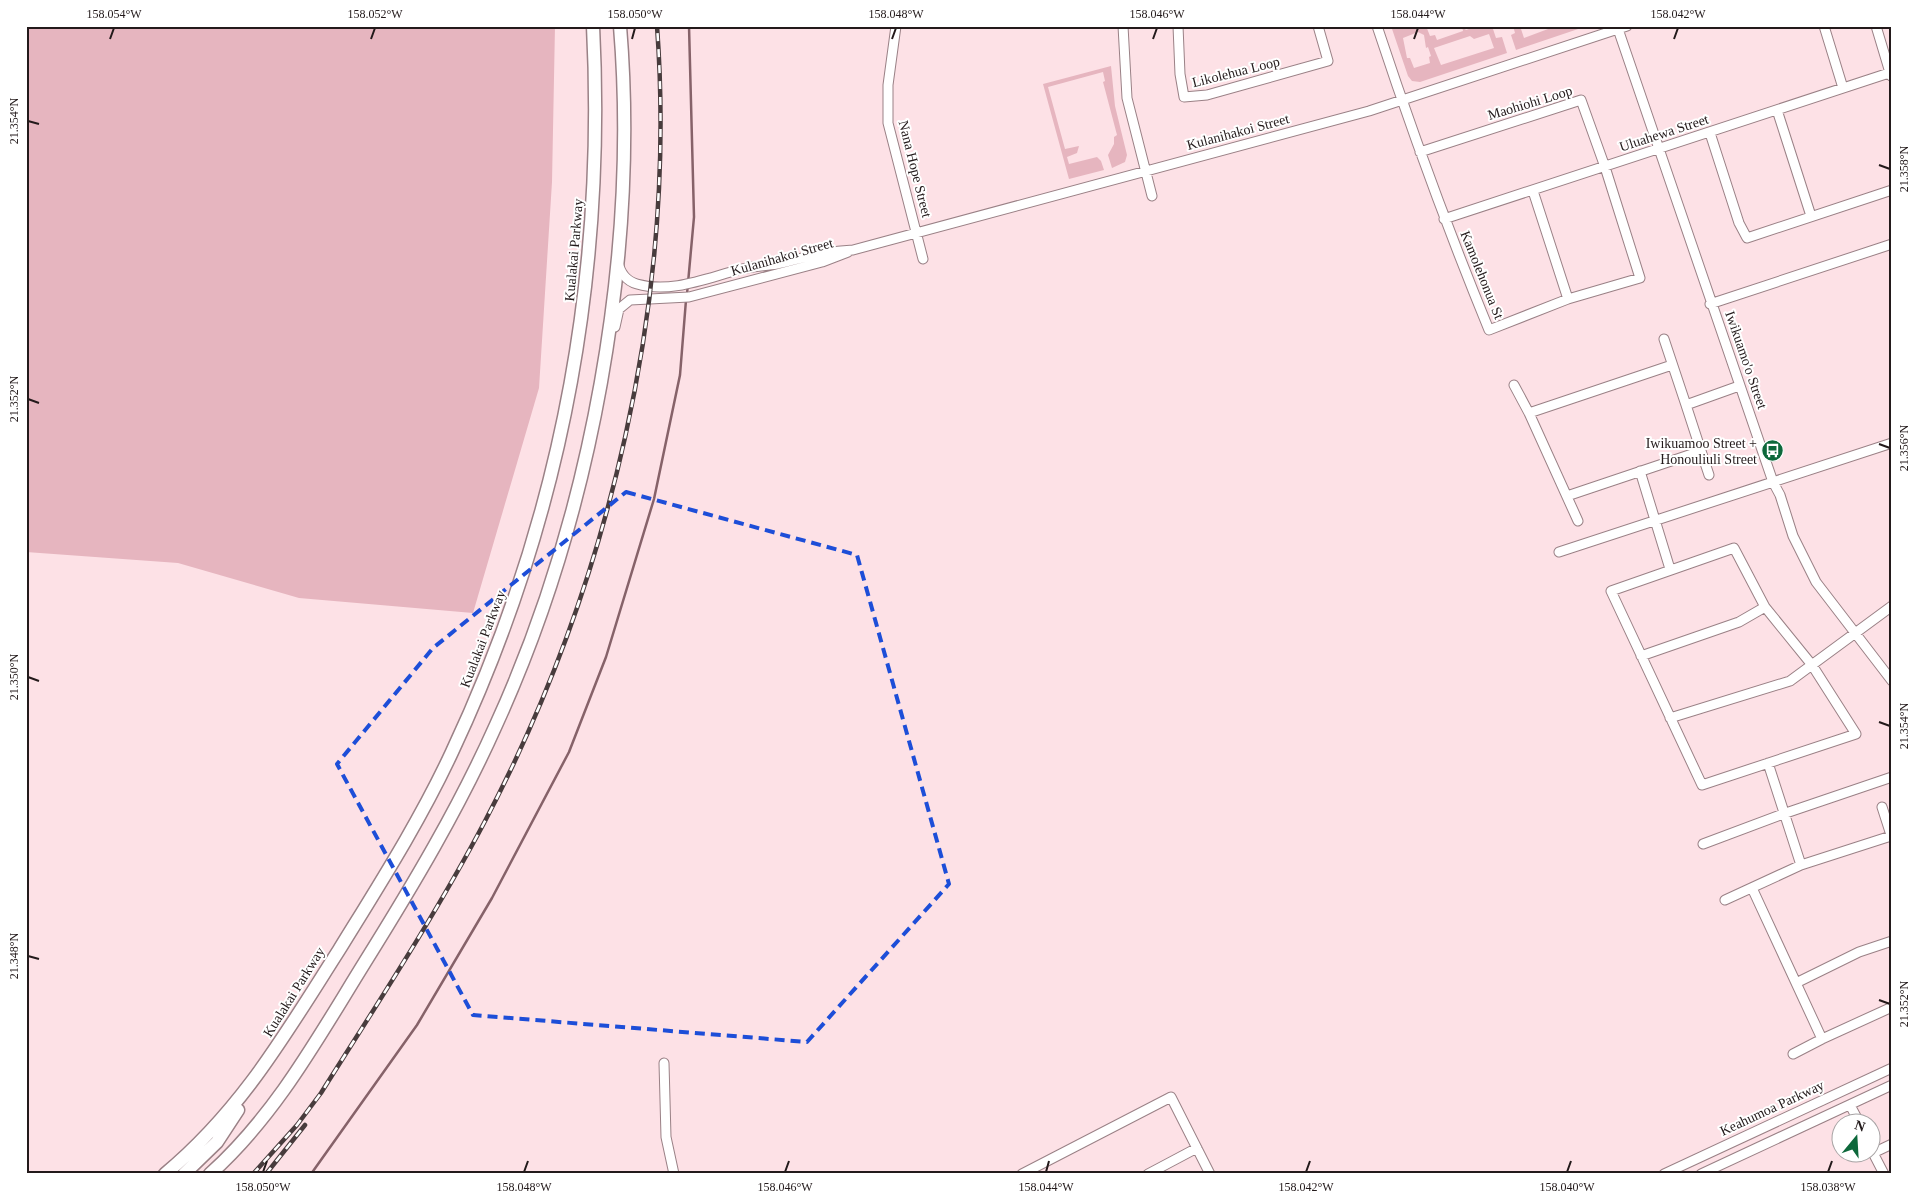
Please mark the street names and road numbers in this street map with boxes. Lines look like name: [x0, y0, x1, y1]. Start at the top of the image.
street label: Likolehua Loop: [1191, 54, 1281, 90]
street label: Maohiohi Loop: [1486, 83, 1574, 123]
street label: Kulanihakoi Street: [1185, 111, 1291, 153]
street label: Uluahewa Street: [1617, 111, 1711, 154]
street label: Nana Hope Street: [896, 119, 934, 219]
street label: Kualakai Parkway: [562, 198, 586, 302]
street label: Kamolehonua St: [1457, 229, 1507, 321]
street label: Kulanihakoi Street: [729, 235, 835, 279]
street label: Iwikuamo'o Street: [1722, 309, 1770, 411]
street label: Kualakai Parkway: [458, 588, 508, 690]
street label: Kualakai Parkway: [260, 944, 328, 1040]
street label: Keahumoa Parkway: [1718, 1077, 1826, 1139]

